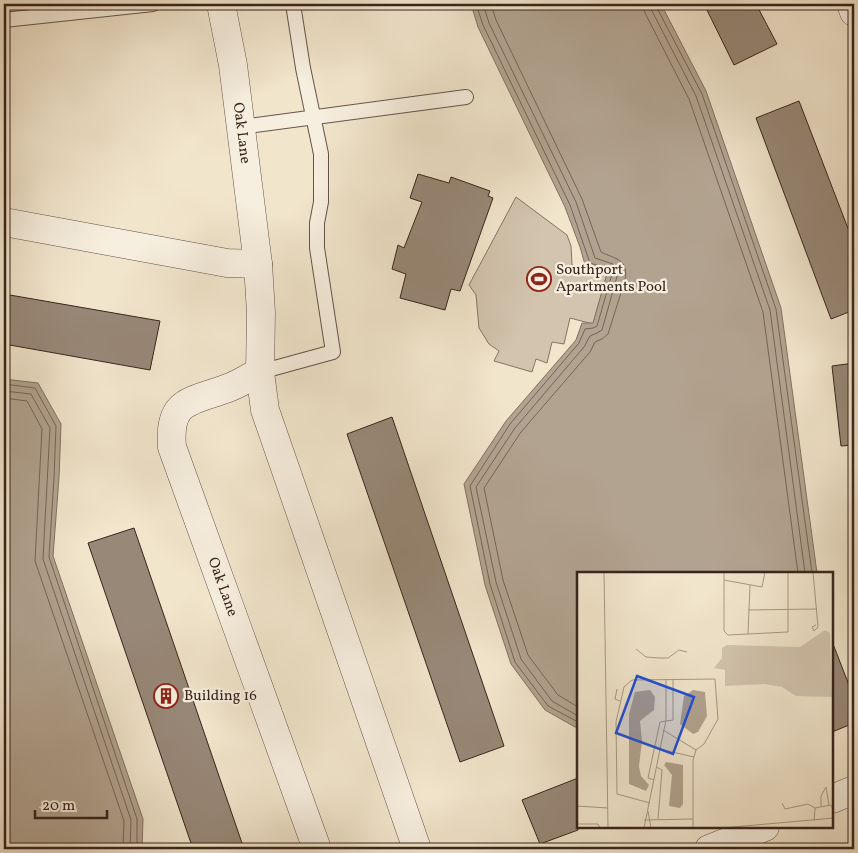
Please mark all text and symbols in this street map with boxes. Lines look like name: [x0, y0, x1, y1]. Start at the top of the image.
street label: Oak Lane: [227, 101, 255, 165]
place label: Southport Apartments Pool: [556, 260, 666, 298]
sports icon: Southport Apartments Pool: [526, 266, 552, 292]
street label: Oak Lane: [202, 554, 242, 620]
inset map: [577, 572, 833, 828]
building icon: Building 16: [153, 683, 179, 709]
place label: Building 16: [184, 686, 257, 707]
scale bar: [35, 788, 108, 820]
text: 20 m: [42, 796, 75, 817]

